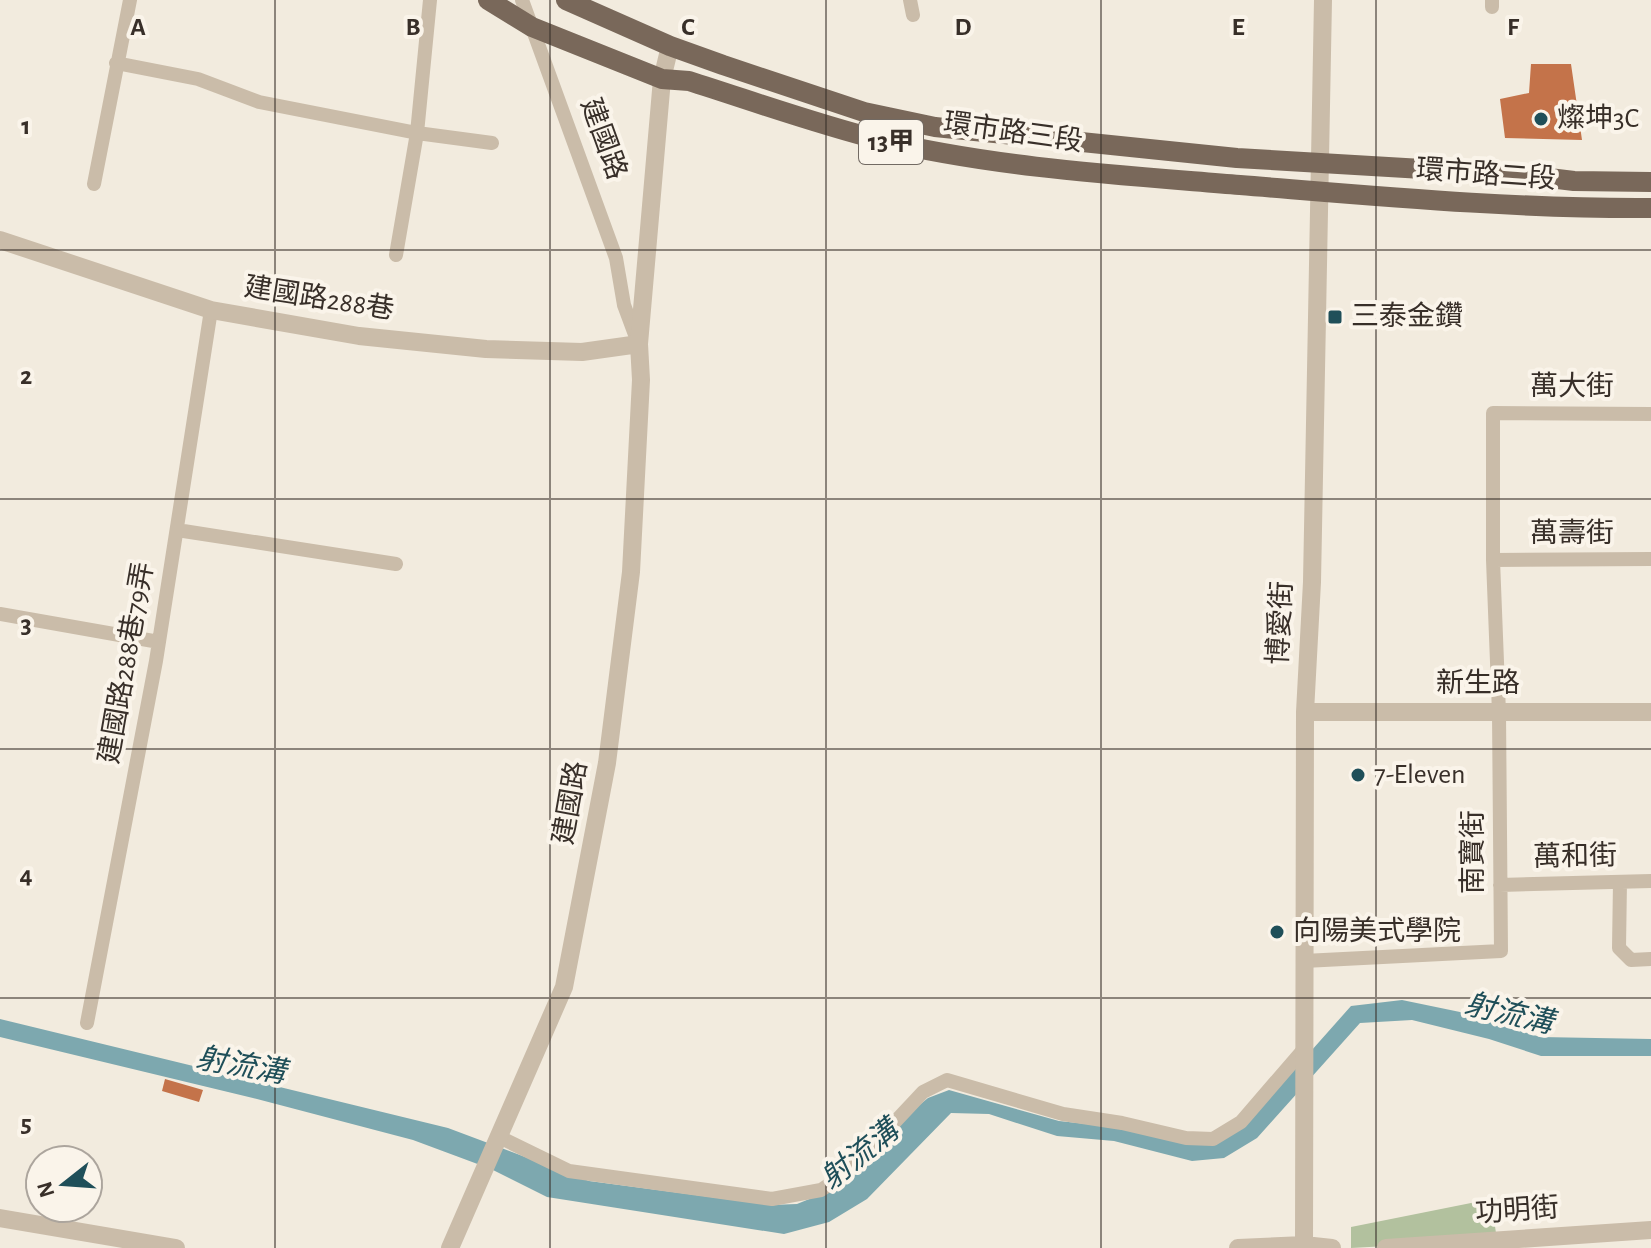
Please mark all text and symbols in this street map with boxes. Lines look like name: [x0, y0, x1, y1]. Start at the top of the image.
text: A: [130, 14, 146, 40]
text: B: [405, 14, 421, 40]
text: C: [681, 14, 695, 40]
text: D: [954, 14, 972, 40]
text: E: [1231, 14, 1245, 40]
text: F: [1507, 14, 1520, 40]
street label: 建國路: [575, 94, 632, 183]
place label: 燦坤3C: [1557, 103, 1639, 133]
street label: 環市路三段: [942, 107, 1085, 157]
marker: 燦坤3C: [1532, 110, 1550, 128]
text: 1: [21, 113, 31, 139]
road number: 13甲: [859, 120, 923, 164]
street label: 環市路二段: [1415, 154, 1557, 194]
street label: 建國路288巷: [242, 271, 396, 325]
place label: 三泰金鑽: [1351, 301, 1463, 331]
marker: 三泰金鑽: [1326, 308, 1344, 326]
text: 2: [20, 363, 32, 389]
street label: 萬大街: [1530, 371, 1614, 401]
street label: 萬壽街: [1530, 518, 1614, 548]
street label: 建國路288巷79弄: [94, 560, 159, 766]
street label: 博愛街: [1263, 580, 1297, 666]
text: 3: [20, 612, 32, 638]
street label: 新生路: [1436, 668, 1520, 698]
street label: 建國路: [548, 759, 592, 847]
place label: 7-Eleven: [1374, 761, 1466, 789]
marker: 7-Eleven: [1349, 766, 1367, 784]
street label: 南寶街: [1458, 810, 1488, 894]
street label: 萬和街: [1533, 840, 1617, 872]
text: 4: [19, 862, 33, 888]
place label: 向陽美式學院: [1293, 916, 1461, 946]
marker: 向陽美式學院: [1268, 923, 1286, 941]
water label: 射流溝: [1462, 987, 1561, 1040]
water label: 射流溝: [194, 1041, 292, 1089]
text: 5: [20, 1111, 32, 1137]
water label: 射流溝: [814, 1111, 908, 1195]
north arrow: [24, 1144, 104, 1224]
text: N: [33, 1179, 59, 1200]
street label: 功明街: [1474, 1192, 1560, 1228]

